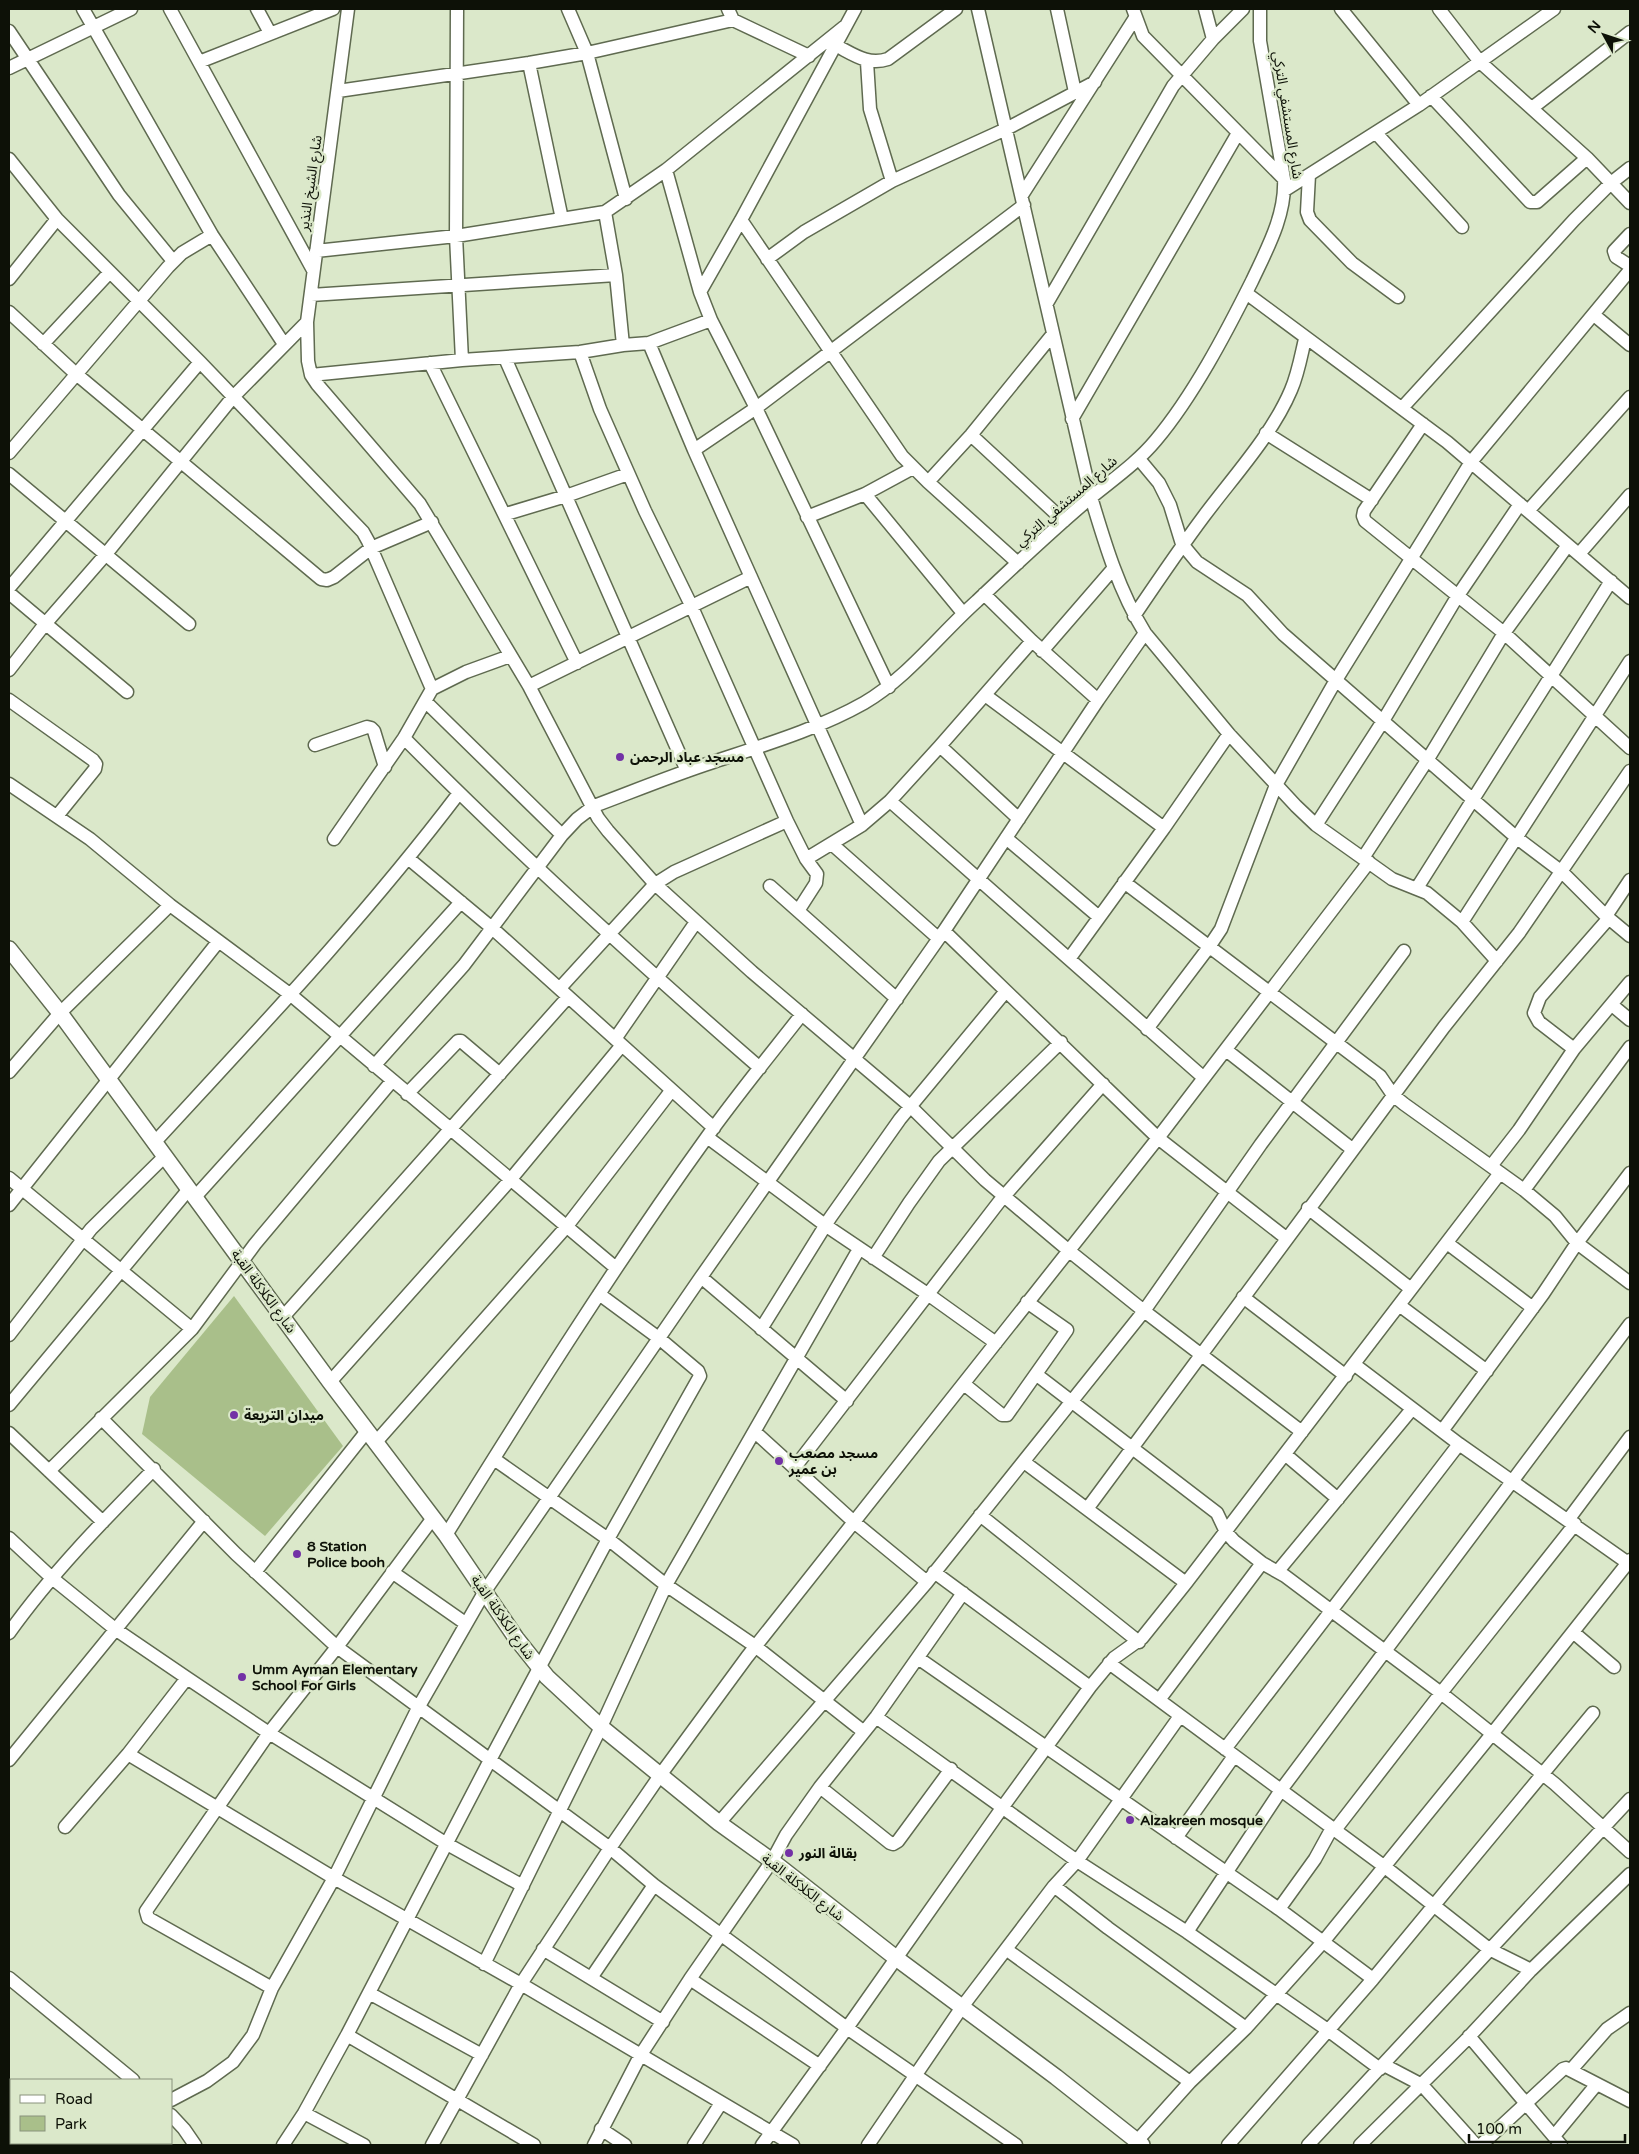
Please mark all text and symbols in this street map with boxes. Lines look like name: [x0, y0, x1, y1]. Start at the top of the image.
north arrow: [1579, 10, 1629, 60]
text: N: [1584, 17, 1605, 37]
street label: شارع المستشفي التركي: [1267, 50, 1306, 181]
street label: شارع الشيخ النذير: [295, 134, 328, 233]
street label: شارع المستشفي التركي: [1012, 453, 1122, 552]
place label: مسجد عباد الرحمن: [630, 749, 744, 766]
marker: مسجد عباد الرحمن: [614, 751, 626, 763]
street label: شارع الكلاكلة القبة: [226, 1246, 300, 1338]
place label: ميدان التريعة: [244, 1407, 324, 1424]
marker: ميدان التريعة: [228, 1409, 240, 1421]
place label: مسجد مصعب بن عمير: [788, 1445, 878, 1478]
marker: مسجد مصعب بن عمير: [773, 1455, 785, 1467]
place label: 8 Station Police booh: [307, 1538, 385, 1571]
marker: 8 Station Police booh: [291, 1548, 303, 1560]
street label: شارع الكلاكلة القبة: [466, 1572, 538, 1664]
place label: Umm Ayman Elementary School For Girls: [252, 1661, 418, 1694]
marker: Umm Ayman Elementary School For Girls: [236, 1671, 248, 1683]
place label: Alzakreen mosque: [1140, 1812, 1263, 1829]
marker: Alzakreen mosque: [1124, 1814, 1136, 1826]
place label: بقالة النور: [798, 1845, 857, 1862]
marker: بقالة النور: [783, 1847, 795, 1859]
street label: شارع الكلاكلة القبة: [757, 1850, 847, 1926]
legend: [10, 2079, 172, 2144]
text: Road: [55, 2090, 93, 2108]
scale bar: [1469, 2112, 1625, 2144]
text: Park: [55, 2115, 87, 2133]
text: 100 m: [1476, 2120, 1522, 2138]

